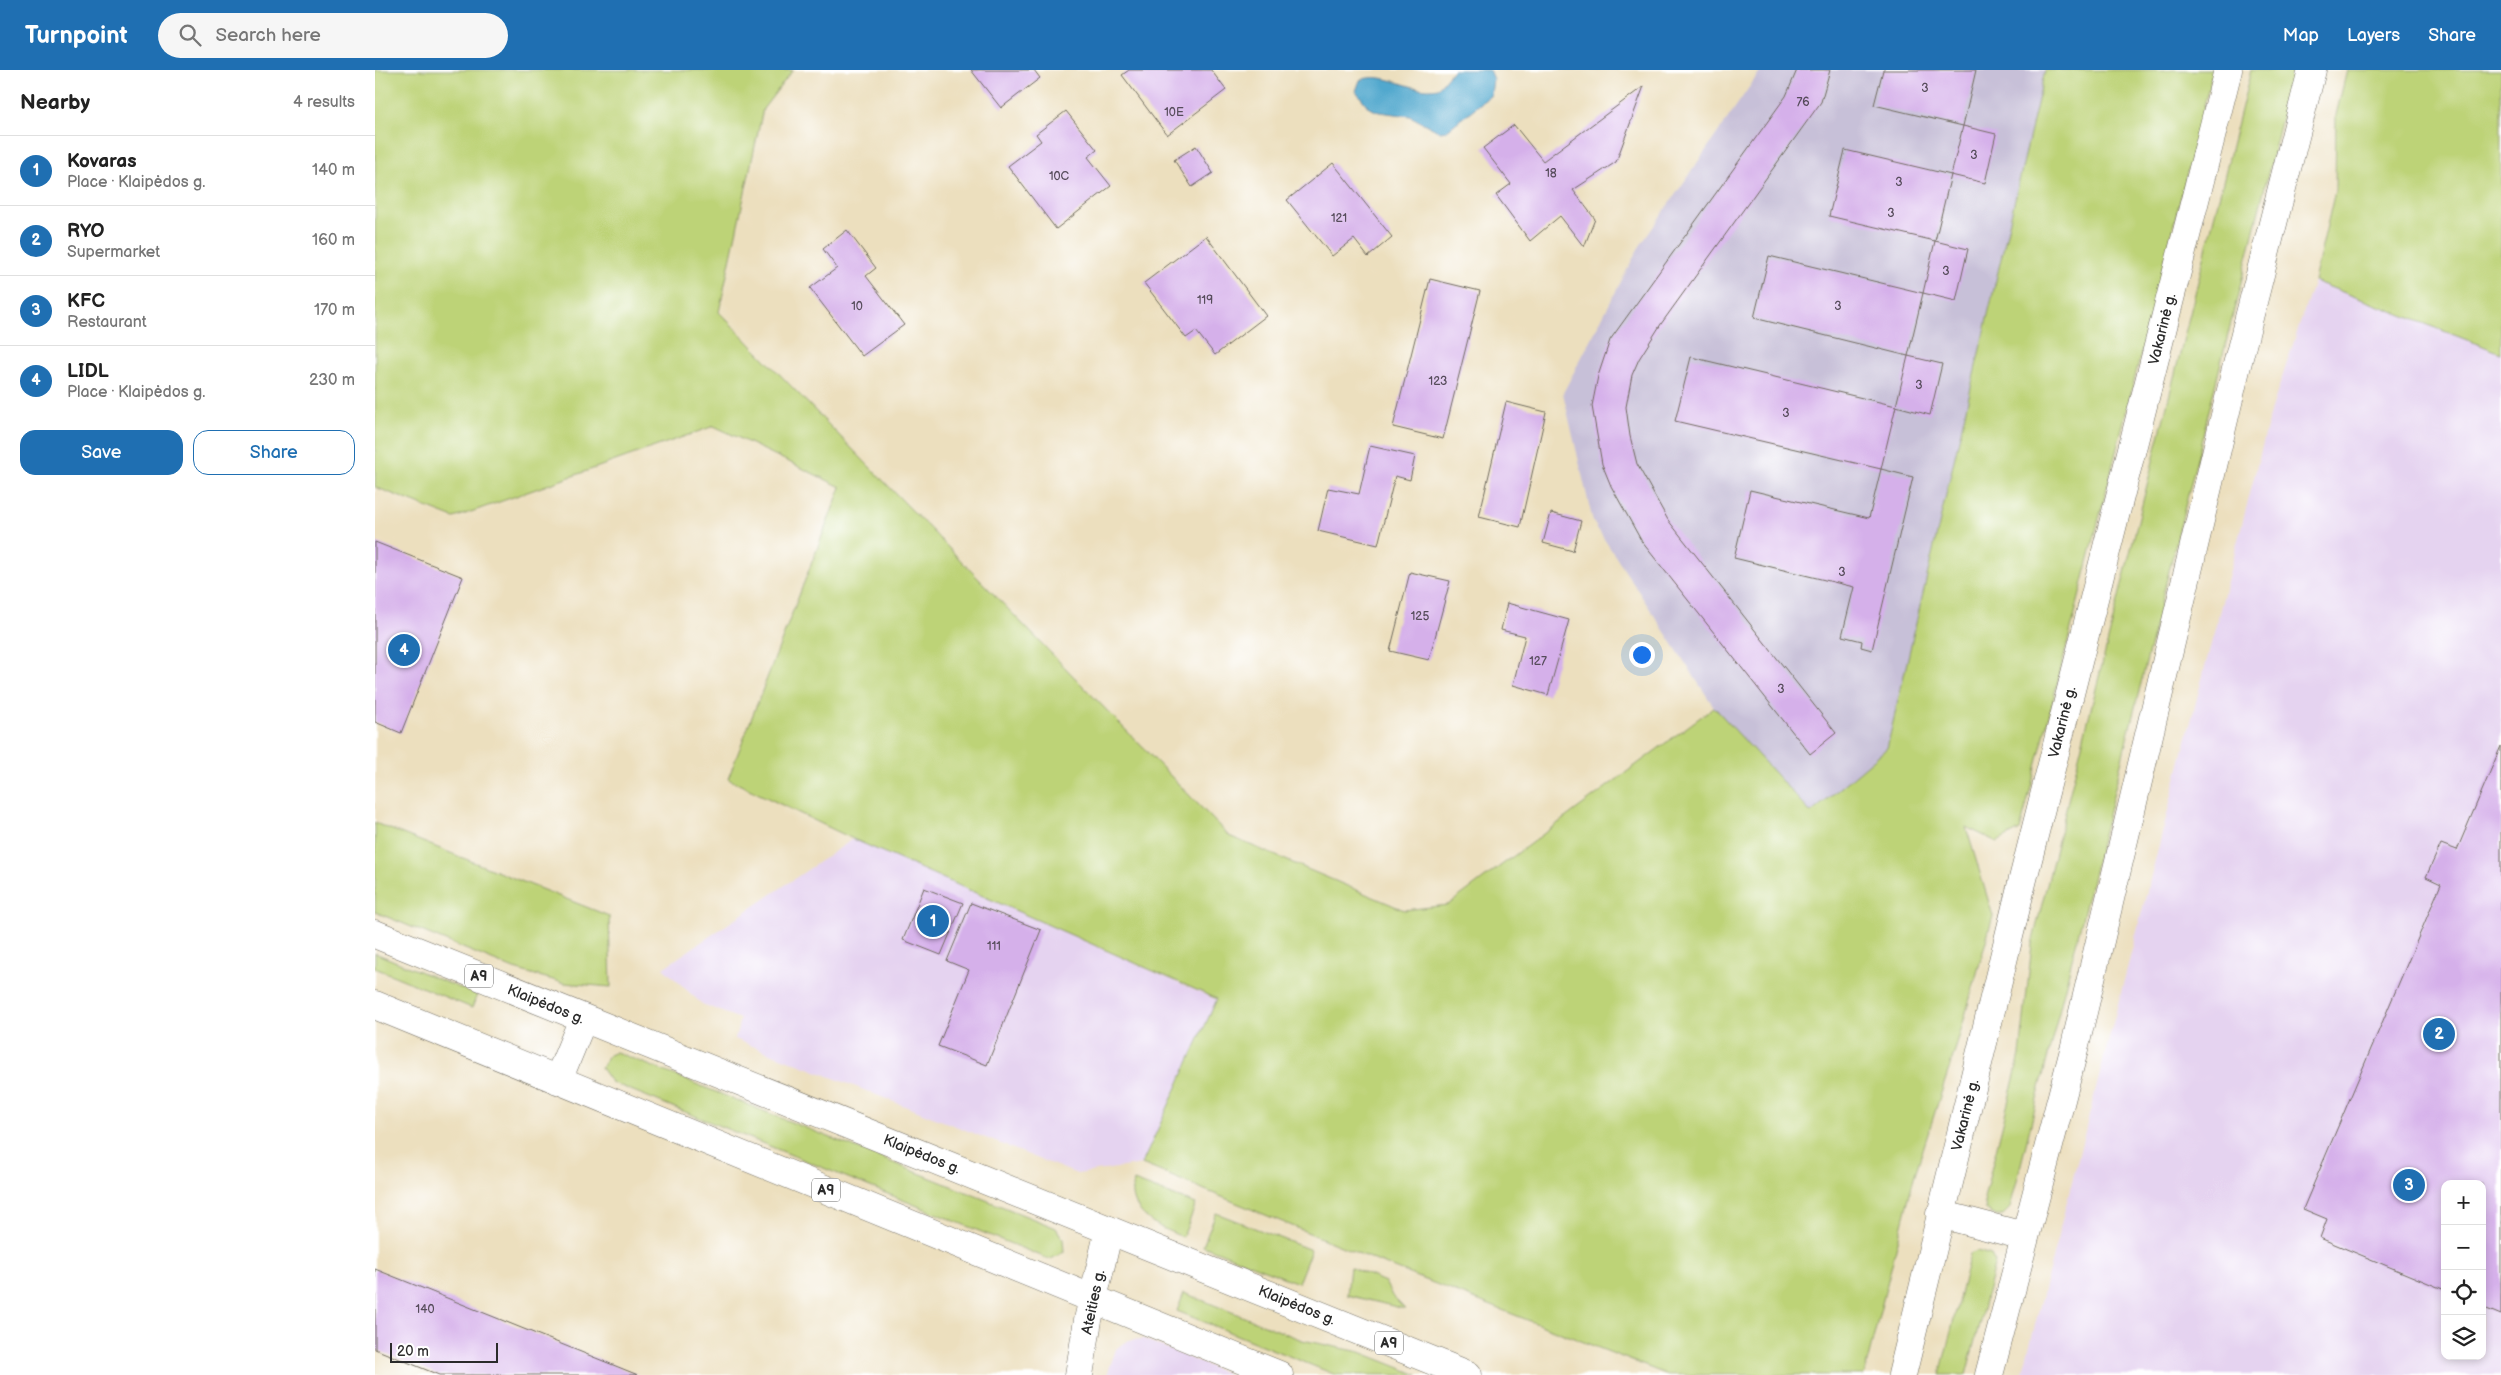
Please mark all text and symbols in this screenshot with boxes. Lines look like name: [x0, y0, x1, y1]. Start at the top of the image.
search box: [158, 13, 508, 58]
text: Turnpoint: [25, 21, 128, 50]
icon: search: [176, 21, 204, 49]
text: Search here: [216, 24, 321, 47]
text: Map: [2283, 25, 2319, 46]
text: Layers: [2347, 25, 2400, 46]
text: Share: [2428, 25, 2476, 46]
house number: 3: [1921, 81, 1929, 96]
text: Nearby: [20, 90, 90, 115]
text: 4 results: [293, 93, 355, 112]
house number: 76: [1796, 95, 1810, 110]
house number: 10E: [1164, 105, 1184, 120]
house number: 3: [1970, 148, 1978, 163]
text: Kovaras: [67, 150, 137, 173]
text: 1: [33, 161, 39, 180]
text: 140 m: [312, 161, 355, 180]
house number: 18: [1545, 166, 1557, 181]
house number: 10C: [1049, 169, 1070, 184]
text: Place · Klaipėdos g.: [67, 173, 205, 192]
house number: 3: [1895, 175, 1903, 190]
house number: 3: [1887, 206, 1895, 221]
house number: 121: [1331, 211, 1347, 226]
text: RYO: [67, 220, 104, 243]
text: 2: [31, 231, 41, 250]
text: 160 m: [312, 231, 355, 250]
text: Supermarket: [67, 243, 160, 262]
house number: 3: [1942, 264, 1950, 279]
text: KFC: [67, 290, 105, 313]
street label: Vakarinė g.: [2144, 291, 2181, 367]
house number: 119: [1197, 293, 1213, 308]
house number: 10: [851, 299, 863, 314]
house number: 3: [1834, 299, 1842, 314]
text: 3: [31, 301, 41, 320]
text: 170 m: [314, 301, 355, 320]
text: Restaurant: [67, 313, 147, 332]
text: LIDL: [67, 360, 109, 383]
text: 4: [31, 371, 41, 390]
text: 230 m: [309, 371, 355, 390]
house number: 123: [1429, 374, 1447, 389]
house number: 3: [1915, 378, 1923, 393]
text: Place · Klaipėdos g.: [67, 383, 205, 402]
house number: 3: [1782, 406, 1790, 421]
button: Save: [20, 430, 183, 475]
button: Share: [193, 430, 355, 475]
house number: 3: [1838, 565, 1846, 580]
house number: 125: [1411, 609, 1429, 624]
pin: 4: [388, 631, 420, 669]
your location: [1629, 642, 1655, 668]
house number: 127: [1529, 654, 1547, 669]
house number: 3: [1777, 682, 1785, 697]
street label: Vakarinė g.: [2044, 684, 2081, 760]
pin: 1: [917, 902, 949, 940]
house number: 111: [987, 939, 1001, 954]
road number: A9: [465, 964, 493, 988]
street label: Klaipėdos g.: [504, 980, 587, 1029]
pin: 2: [2423, 1015, 2455, 1053]
street label: Vakarinė g.: [1947, 1077, 1984, 1153]
street label: Klaipėdos g.: [880, 1130, 963, 1179]
pin: 3: [2393, 1166, 2425, 1204]
road number: A9: [812, 1178, 840, 1202]
map controls: [2441, 1180, 2486, 1360]
button: +: [2441, 1180, 2486, 1225]
button: −: [2441, 1225, 2486, 1270]
street label: Ateities g.: [1077, 1268, 1110, 1336]
button: locate: [2441, 1270, 2486, 1315]
street label: Klaipėdos g.: [1255, 1281, 1338, 1330]
house number: 140: [415, 1302, 435, 1317]
button: layers: [2441, 1315, 2486, 1360]
road number: A9: [1375, 1332, 1403, 1354]
scale bar: [390, 1340, 497, 1363]
text: 20 m: [397, 1343, 429, 1360]

